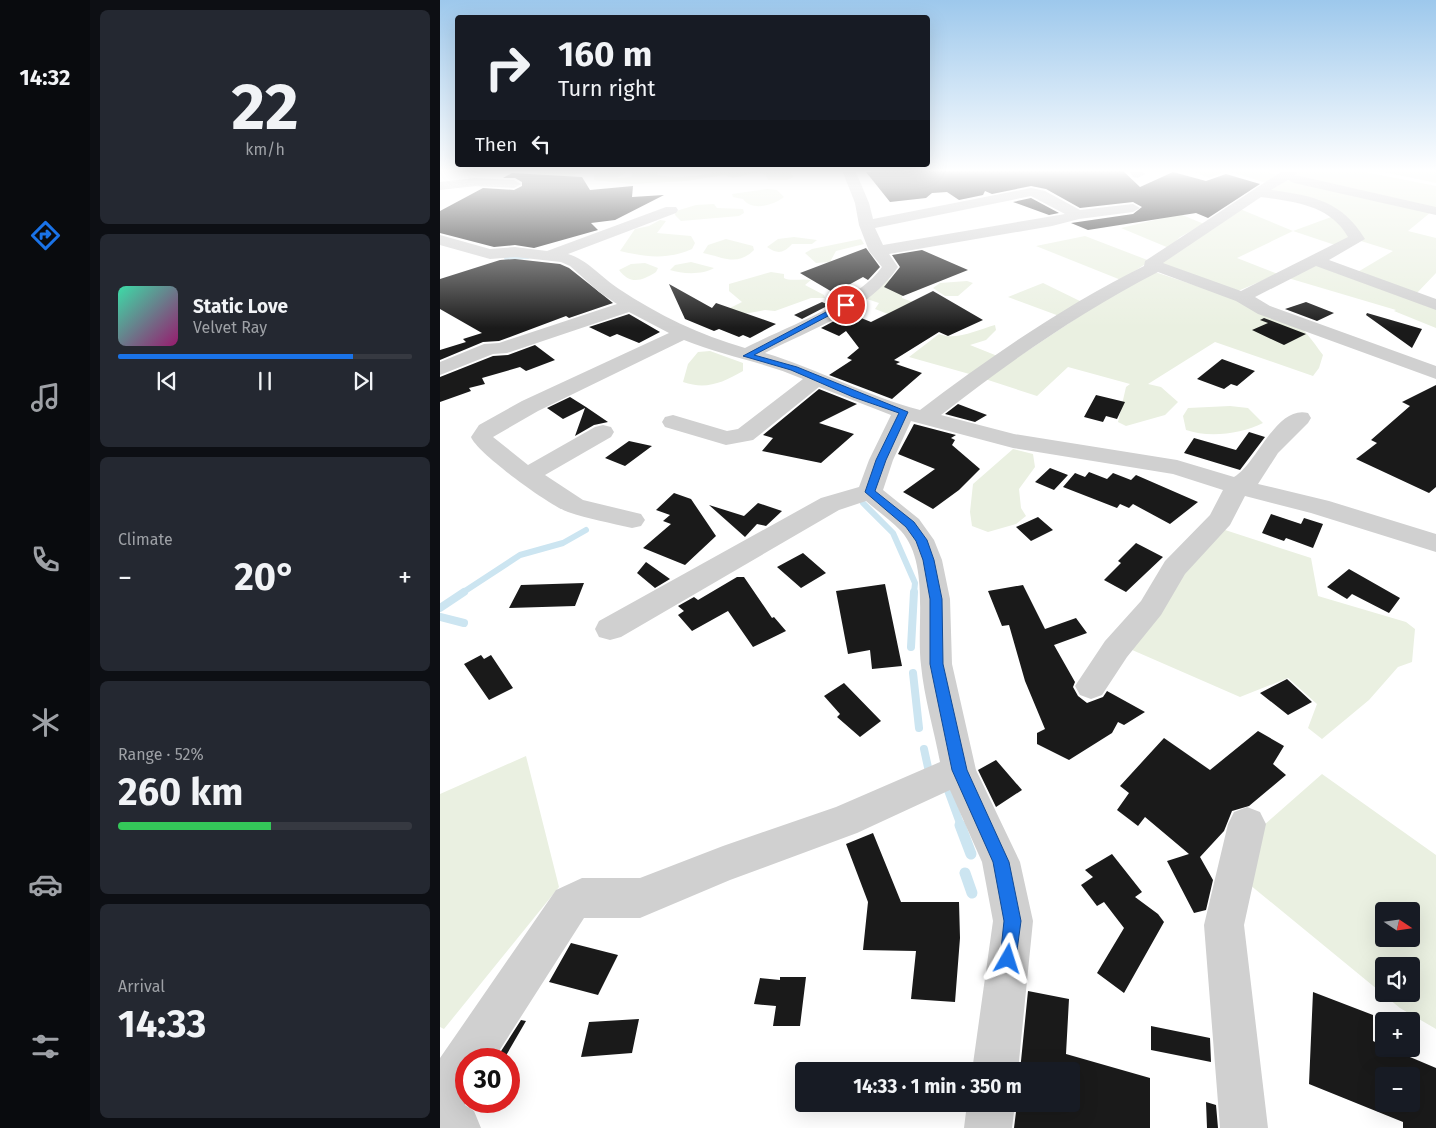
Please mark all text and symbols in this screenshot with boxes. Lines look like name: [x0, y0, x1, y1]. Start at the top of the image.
text: 160 m: [558, 33, 652, 75]
icon: right: [475, 35, 540, 100]
text: 14:32: [20, 64, 70, 91]
text: 22: [231, 68, 299, 146]
text: Turn right: [558, 75, 655, 102]
icon: left: [527, 130, 555, 158]
text: Then: [475, 133, 517, 156]
text: km/h: [245, 140, 285, 159]
icon: directions: [28, 218, 63, 253]
pin: [825, 284, 867, 326]
icon: arrive: [832, 291, 860, 319]
text: Static Love: [193, 295, 288, 318]
text: Velvet Ray: [193, 318, 267, 337]
icon: previous: [153, 367, 181, 395]
icon: pause: [251, 367, 279, 395]
icon: next: [349, 367, 377, 395]
icon: music: [28, 380, 63, 415]
text: Climate: [118, 530, 173, 549]
icon: phone: [28, 542, 63, 577]
text: 20°: [234, 554, 296, 600]
text: −: [118, 561, 132, 594]
text: +: [398, 561, 412, 594]
icon: climate: [28, 705, 63, 740]
text: Range · 52%: [118, 745, 204, 764]
text: 260 km: [118, 769, 243, 815]
icon: car: [28, 867, 63, 902]
north arrow: [1375, 902, 1420, 948]
map controls: [1375, 902, 1420, 1112]
position arrow: [981, 932, 1033, 984]
button: sound: [1375, 957, 1420, 1002]
text: Arrival: [118, 977, 165, 996]
text: 14:33: [118, 1001, 206, 1047]
button: +: [1375, 1012, 1420, 1057]
icon: filters: [28, 1029, 63, 1064]
speed limit sign: 30: [455, 1048, 520, 1113]
button: −: [1375, 1067, 1420, 1112]
text: 14:33 · 1 min · 350 m: [853, 1075, 1022, 1098]

